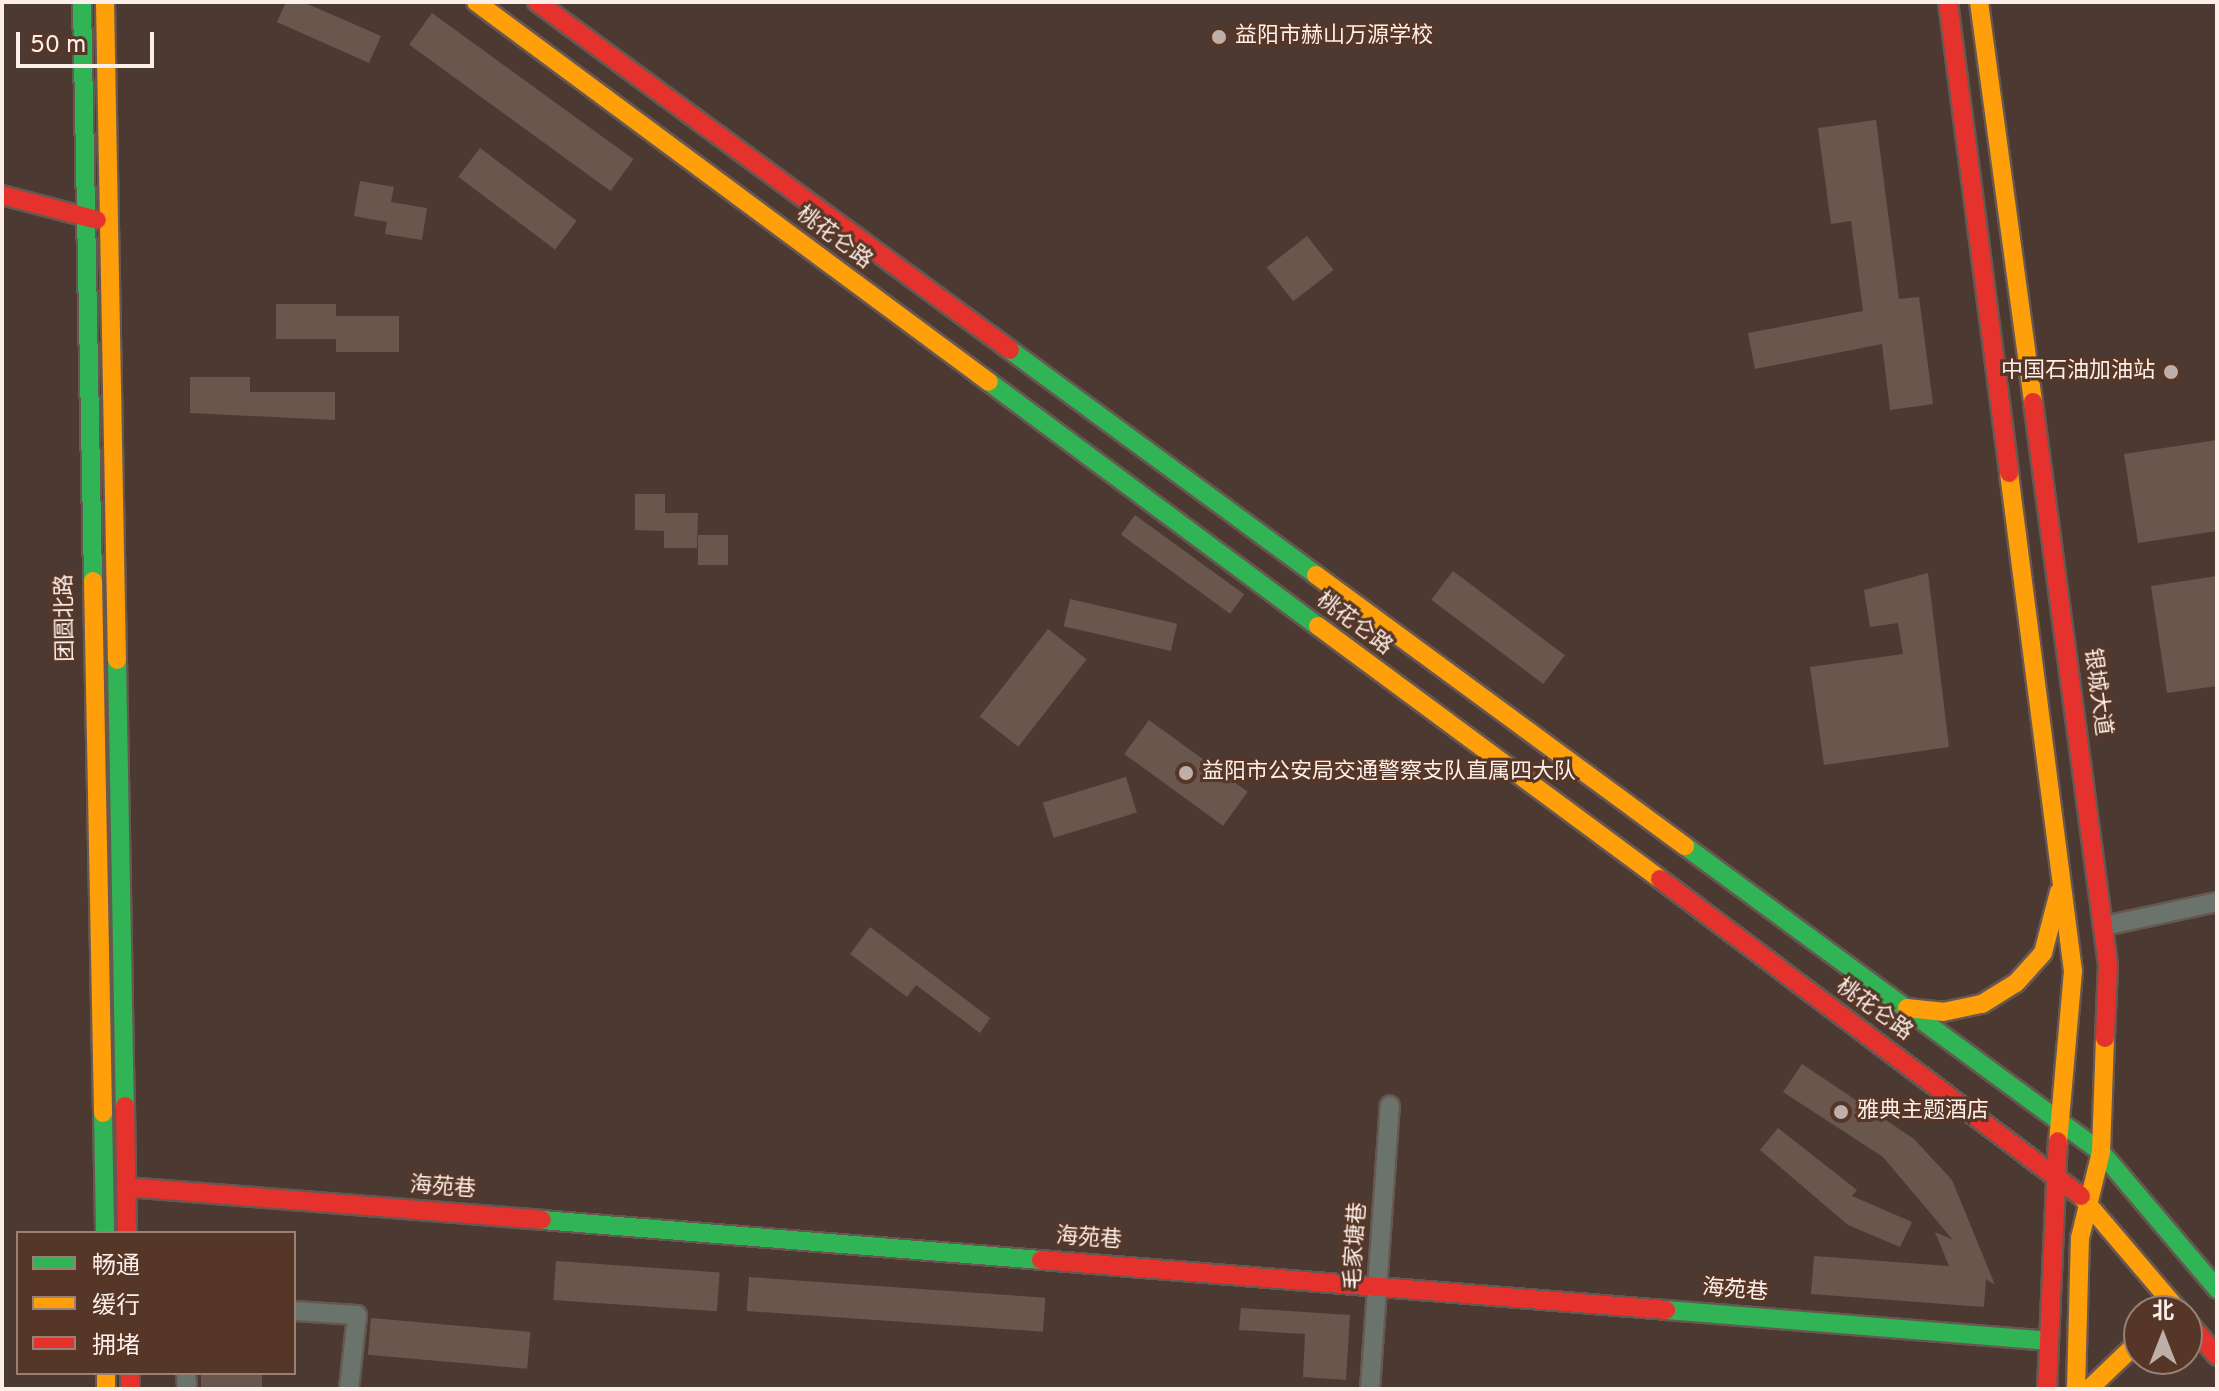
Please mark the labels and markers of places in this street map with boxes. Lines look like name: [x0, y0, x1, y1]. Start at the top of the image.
place label: 益阳市赫山万源学校: [1235, 24, 1433, 50]
marker: 益阳市赫山万源学校: [1210, 28, 1228, 46]
place label: 中国石油加油站: [2001, 359, 2155, 385]
marker: 中国石油加油站: [2162, 363, 2180, 381]
place label: 益阳市公安局交通警察支队直属四大队: [1202, 760, 1576, 786]
marker: 益阳市公安局交通警察支队直属四大队: [1177, 764, 1195, 782]
place label: 雅典主题酒店: [1857, 1099, 1989, 1125]
marker: 雅典主题酒店: [1832, 1103, 1850, 1121]

